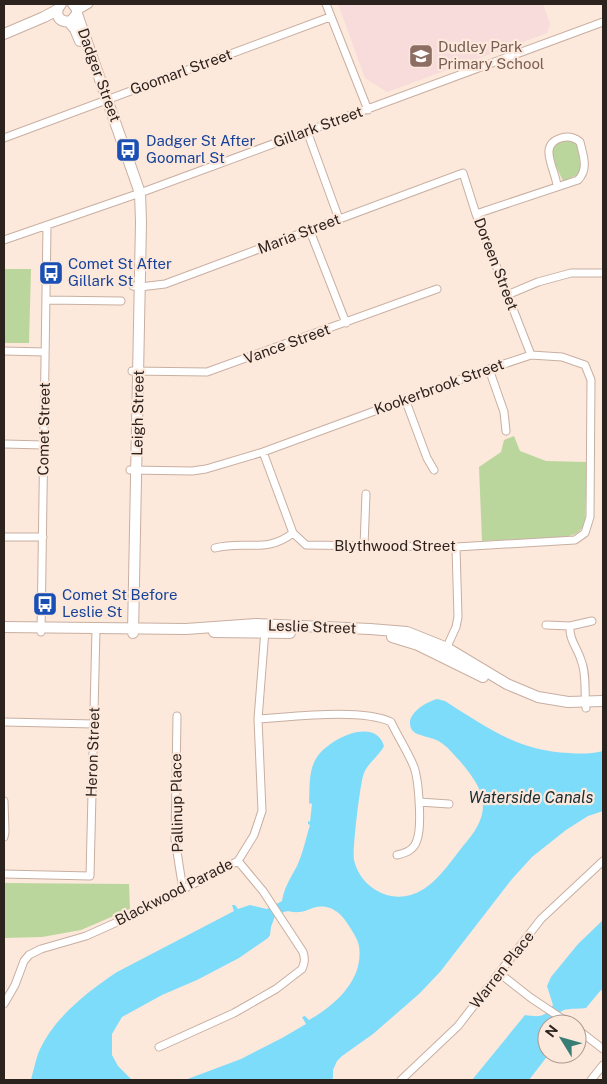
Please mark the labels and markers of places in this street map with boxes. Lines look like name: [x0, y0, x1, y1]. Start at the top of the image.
place label: Dudley Park Primary School: [438, 38, 544, 72]
school or university icon: Dudley Park Primary School: [408, 43, 434, 69]
place label: Dadger St After Goomarl St: [146, 132, 255, 166]
bus stop icon: Dadger St After Goomarl St: [115, 137, 141, 163]
place label: Comet St After Gillark St: [68, 255, 172, 289]
bus stop icon: Comet St After Gillark St: [38, 260, 64, 286]
place label: Comet St Before Leslie St: [62, 586, 178, 620]
bus stop icon: Comet St Before Leslie St: [32, 591, 58, 617]

